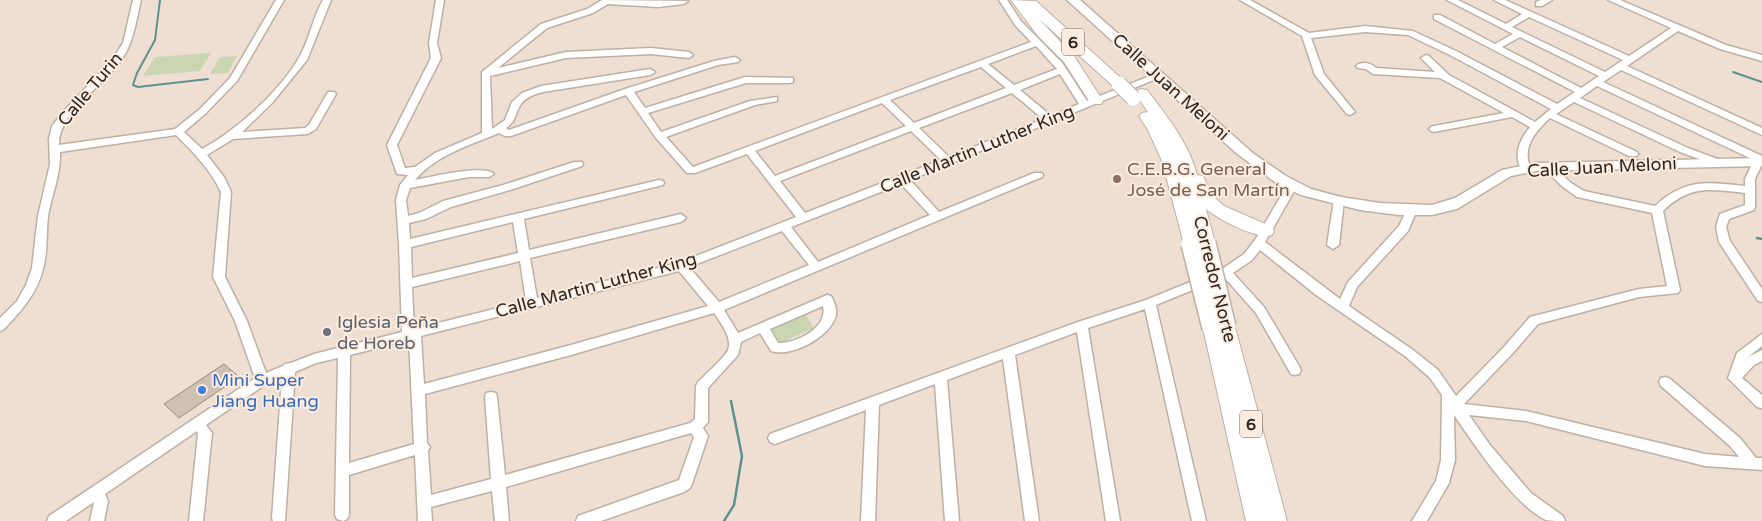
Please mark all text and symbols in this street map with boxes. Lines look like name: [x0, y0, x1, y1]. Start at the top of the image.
road number: 6: [1062, 28, 1084, 56]
street label: Calle Juan Meloni: [1108, 29, 1234, 145]
street label: Calle Turin: [53, 48, 127, 130]
street label: Calle Martin Luther King: [877, 100, 1077, 198]
street label: Calle Juan Meloni: [1527, 152, 1677, 182]
place label: C.E.B.G. General José de San Martín: [1127, 158, 1290, 201]
marker: C.E.B.G. General José de San Martín: [1111, 173, 1123, 185]
street label: Corredor Norte: [1189, 213, 1241, 345]
street label: Calle Martin Luther King: [493, 248, 699, 322]
place label: Iglesia Peña de Horeb: [337, 311, 439, 354]
marker: Iglesia Peña de Horeb: [321, 326, 333, 338]
place label: Mini Super Jiang Huang: [212, 369, 319, 412]
marker: Mini Super Jiang Huang: [196, 384, 208, 396]
road number: 6: [1240, 410, 1262, 438]

